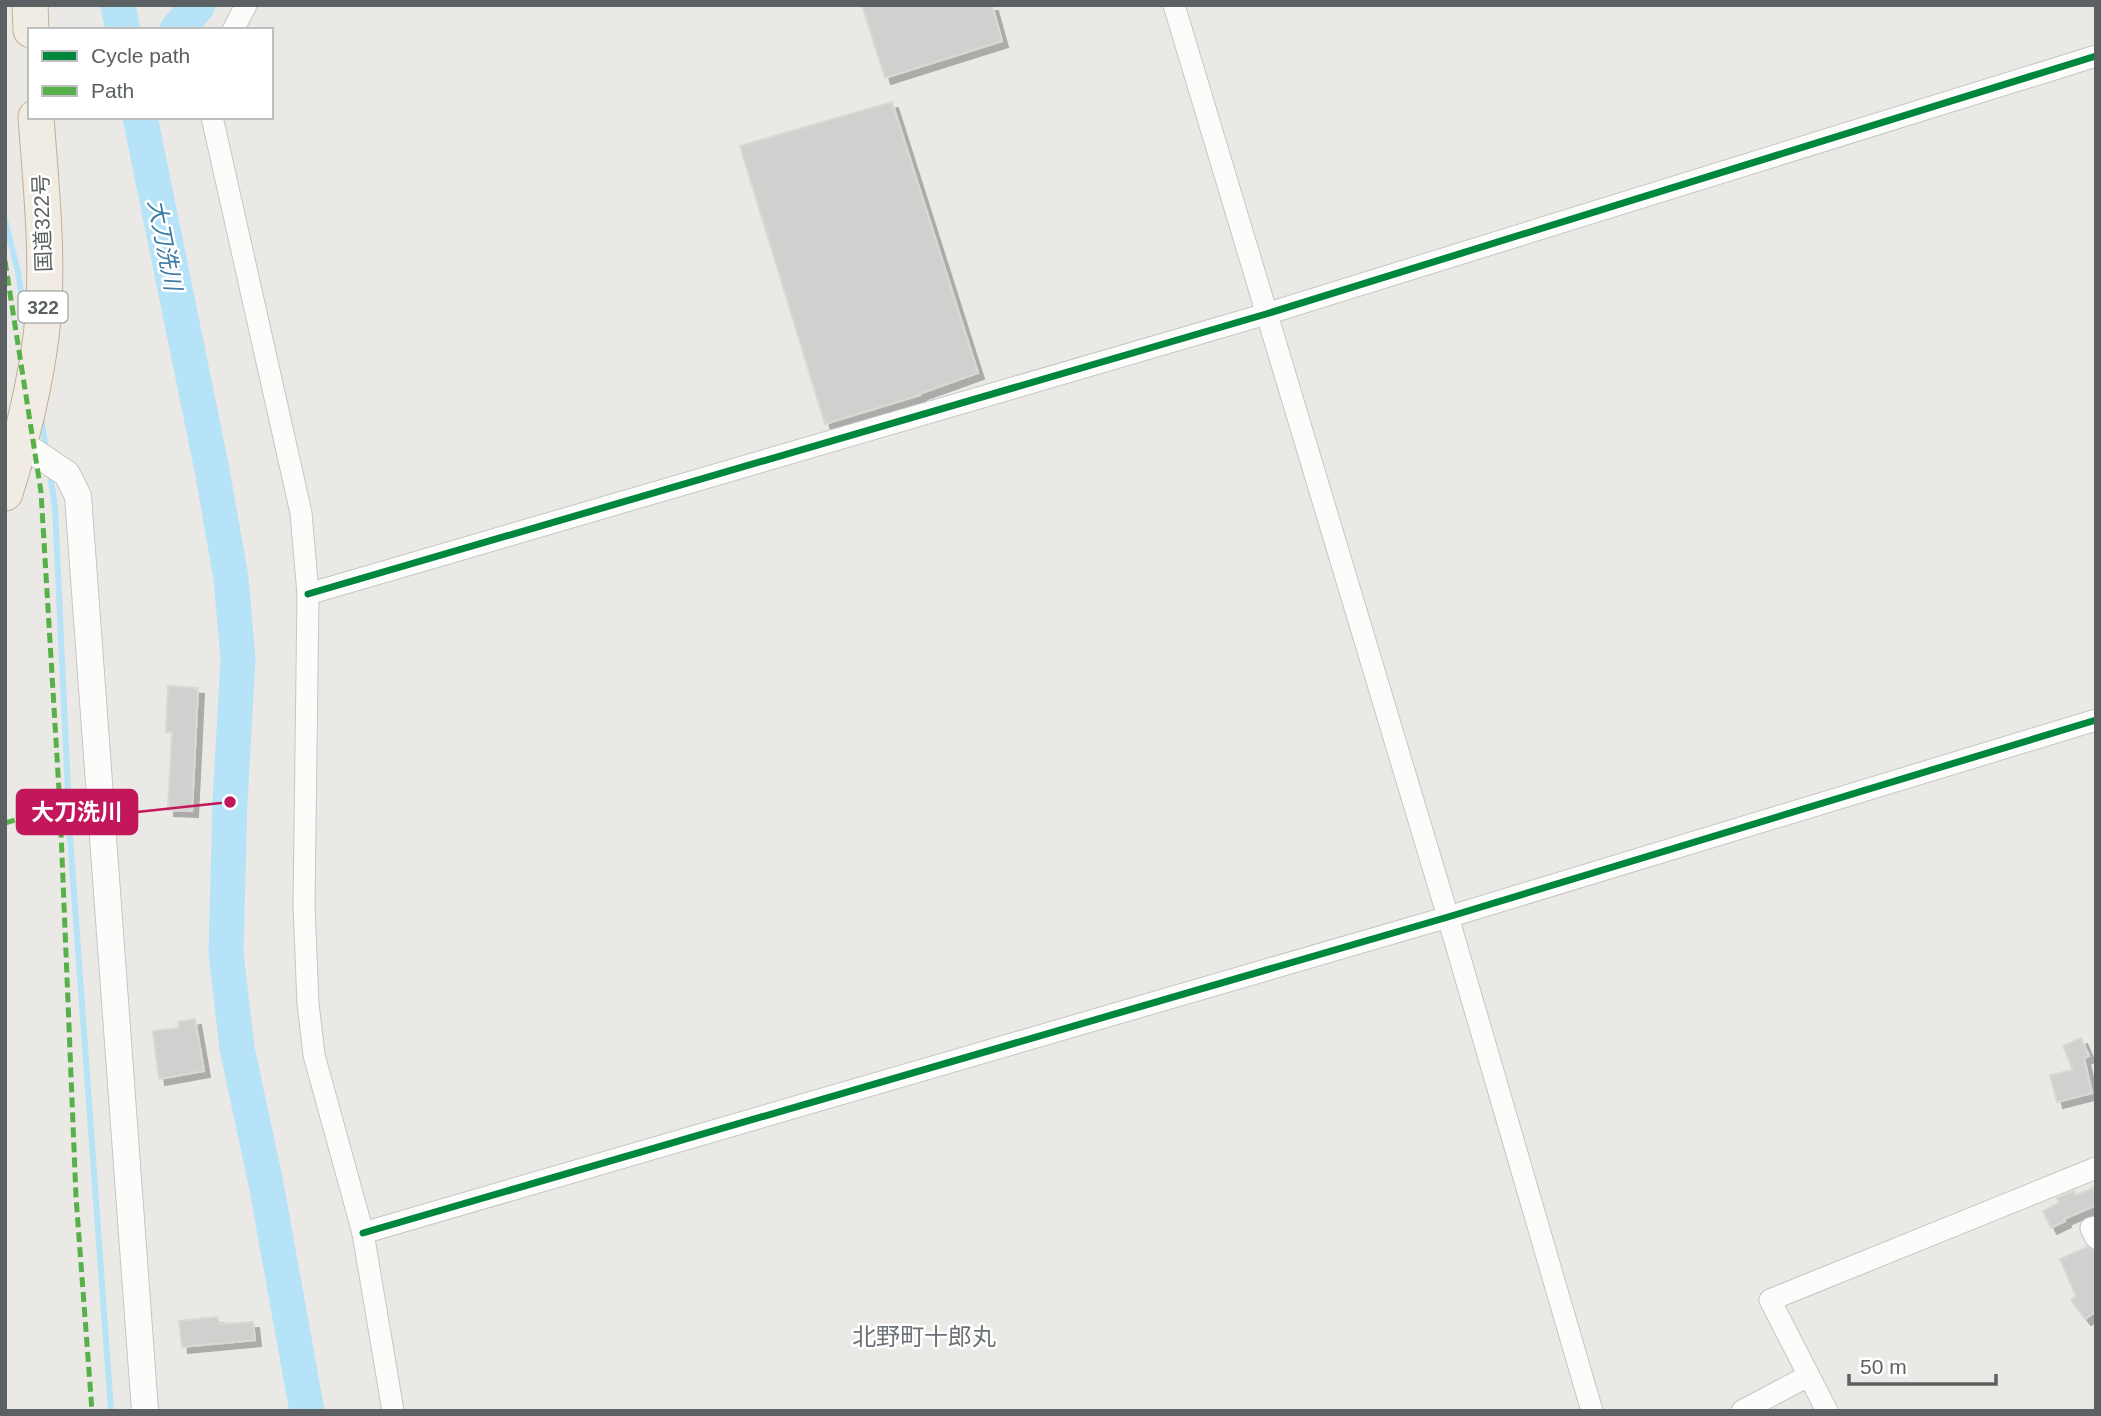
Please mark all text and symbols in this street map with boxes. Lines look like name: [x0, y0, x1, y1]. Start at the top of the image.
legend: [28, 28, 273, 119]
text: Cycle path: [91, 44, 190, 67]
text: Path: [91, 79, 134, 102]
street label: 国道322号: [29, 174, 55, 272]
water label: 大刀洗川: [143, 197, 187, 296]
road number: 322: [19, 292, 68, 322]
callout: 大刀洗川: [17, 790, 137, 834]
text: 大刀洗川: [31, 799, 123, 825]
district label: 北野町十郎丸: [852, 1323, 996, 1350]
scale bar: [1849, 1342, 1996, 1386]
text: 50 m: [1860, 1355, 1907, 1378]

